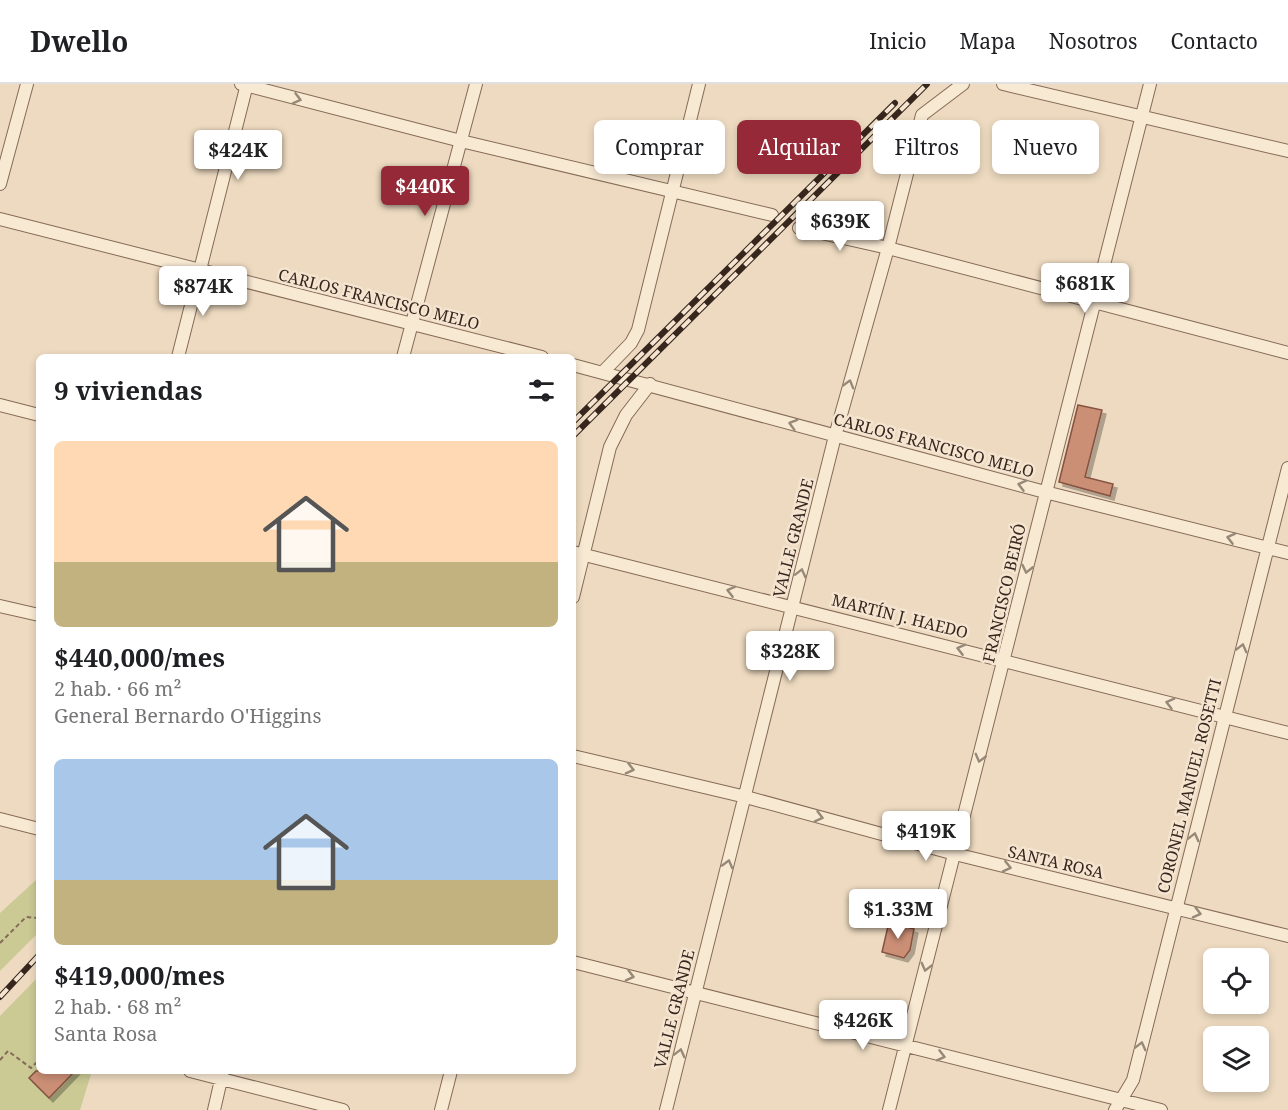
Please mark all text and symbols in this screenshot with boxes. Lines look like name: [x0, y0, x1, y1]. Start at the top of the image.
text: Dwello: [30, 22, 128, 60]
text: Inicio: [869, 27, 927, 55]
text: Mapa: [960, 27, 1016, 55]
text: Nosotros: [1049, 27, 1137, 55]
text: Contacto: [1170, 27, 1258, 55]
one-way arrow: [292, 91, 302, 104]
chip: Comprar: [594, 120, 725, 174]
chip: Alquilar: [737, 120, 861, 174]
chip: Filtros: [873, 120, 980, 174]
chip: Nuevo: [992, 120, 1099, 174]
pin: $424K: [196, 130, 280, 181]
text: $424K: [208, 136, 268, 163]
pin: $440K: [383, 166, 467, 217]
text: $440K: [395, 172, 455, 199]
pin: $639K: [798, 201, 882, 252]
text: $639K: [810, 207, 870, 234]
street label: CARLOS FRANCISCO MELO: [276, 263, 482, 335]
pin: $681K: [1043, 263, 1127, 314]
pin: $874K: [161, 266, 245, 317]
text: $681K: [1055, 269, 1115, 296]
text: $874K: [173, 272, 233, 299]
text: 9 viviendas: [54, 372, 202, 408]
icon: filters: [525, 374, 558, 407]
one-way arrow: [842, 379, 854, 390]
street label: CARLOS FRANCISCO MELO: [831, 408, 1037, 482]
one-way arrow: [788, 419, 799, 431]
street label: VALLE GRANDE: [768, 476, 818, 600]
icon: home: [252, 480, 360, 588]
one-way arrow: [1017, 480, 1027, 493]
street label: FRANCISCO BEIRÓ: [977, 521, 1031, 665]
one-way arrow: [1227, 532, 1237, 545]
one-way arrow: [1022, 564, 1035, 574]
one-way arrow: [794, 569, 807, 579]
one-way arrow: [726, 586, 736, 599]
street label: MARTÍN J. HAEDO: [830, 588, 970, 644]
pin: $328K: [748, 631, 832, 682]
text: $328K: [760, 637, 820, 664]
text: $440,000/mes: [54, 639, 225, 675]
one-way arrow: [956, 643, 966, 656]
one-way arrow: [1235, 643, 1248, 653]
text: 2 hab. · 66 m²: [54, 675, 181, 702]
street label: CORONEL MANUEL ROSETTI: [1152, 676, 1226, 896]
one-way arrow: [1165, 697, 1175, 710]
text: General Bernardo O'Higgins: [54, 702, 321, 729]
one-way arrow: [975, 752, 987, 763]
one-way arrow: [625, 762, 635, 775]
icon: home: [252, 798, 360, 906]
one-way arrow: [814, 810, 824, 823]
pin: $419K: [884, 811, 968, 862]
text: $419K: [896, 817, 956, 844]
one-way arrow: [1186, 832, 1199, 842]
street label: SANTA ROSA: [1006, 840, 1107, 884]
one-way arrow: [721, 859, 733, 870]
one-way arrow: [1002, 860, 1012, 873]
pin: $1.33M: [849, 889, 947, 940]
text: $1.33M: [863, 895, 933, 922]
one-way arrow: [1192, 905, 1202, 918]
street label: VALLE GRANDE: [649, 947, 699, 1071]
map controls: [1203, 948, 1269, 1092]
button: locate: [1203, 948, 1269, 1014]
text: $419,000/mes: [54, 957, 225, 993]
one-way arrow: [920, 962, 933, 972]
one-way arrow: [624, 969, 635, 981]
text: 2 hab. · 68 m²: [54, 993, 181, 1020]
pin: $426K: [821, 1000, 905, 1051]
text: $426K: [833, 1006, 893, 1033]
text: Santa Rosa: [54, 1020, 157, 1047]
button: layers: [1203, 1026, 1269, 1092]
one-way arrow: [1134, 1041, 1147, 1051]
one-way arrow: [672, 1048, 685, 1058]
one-way arrow: [936, 1048, 946, 1061]

